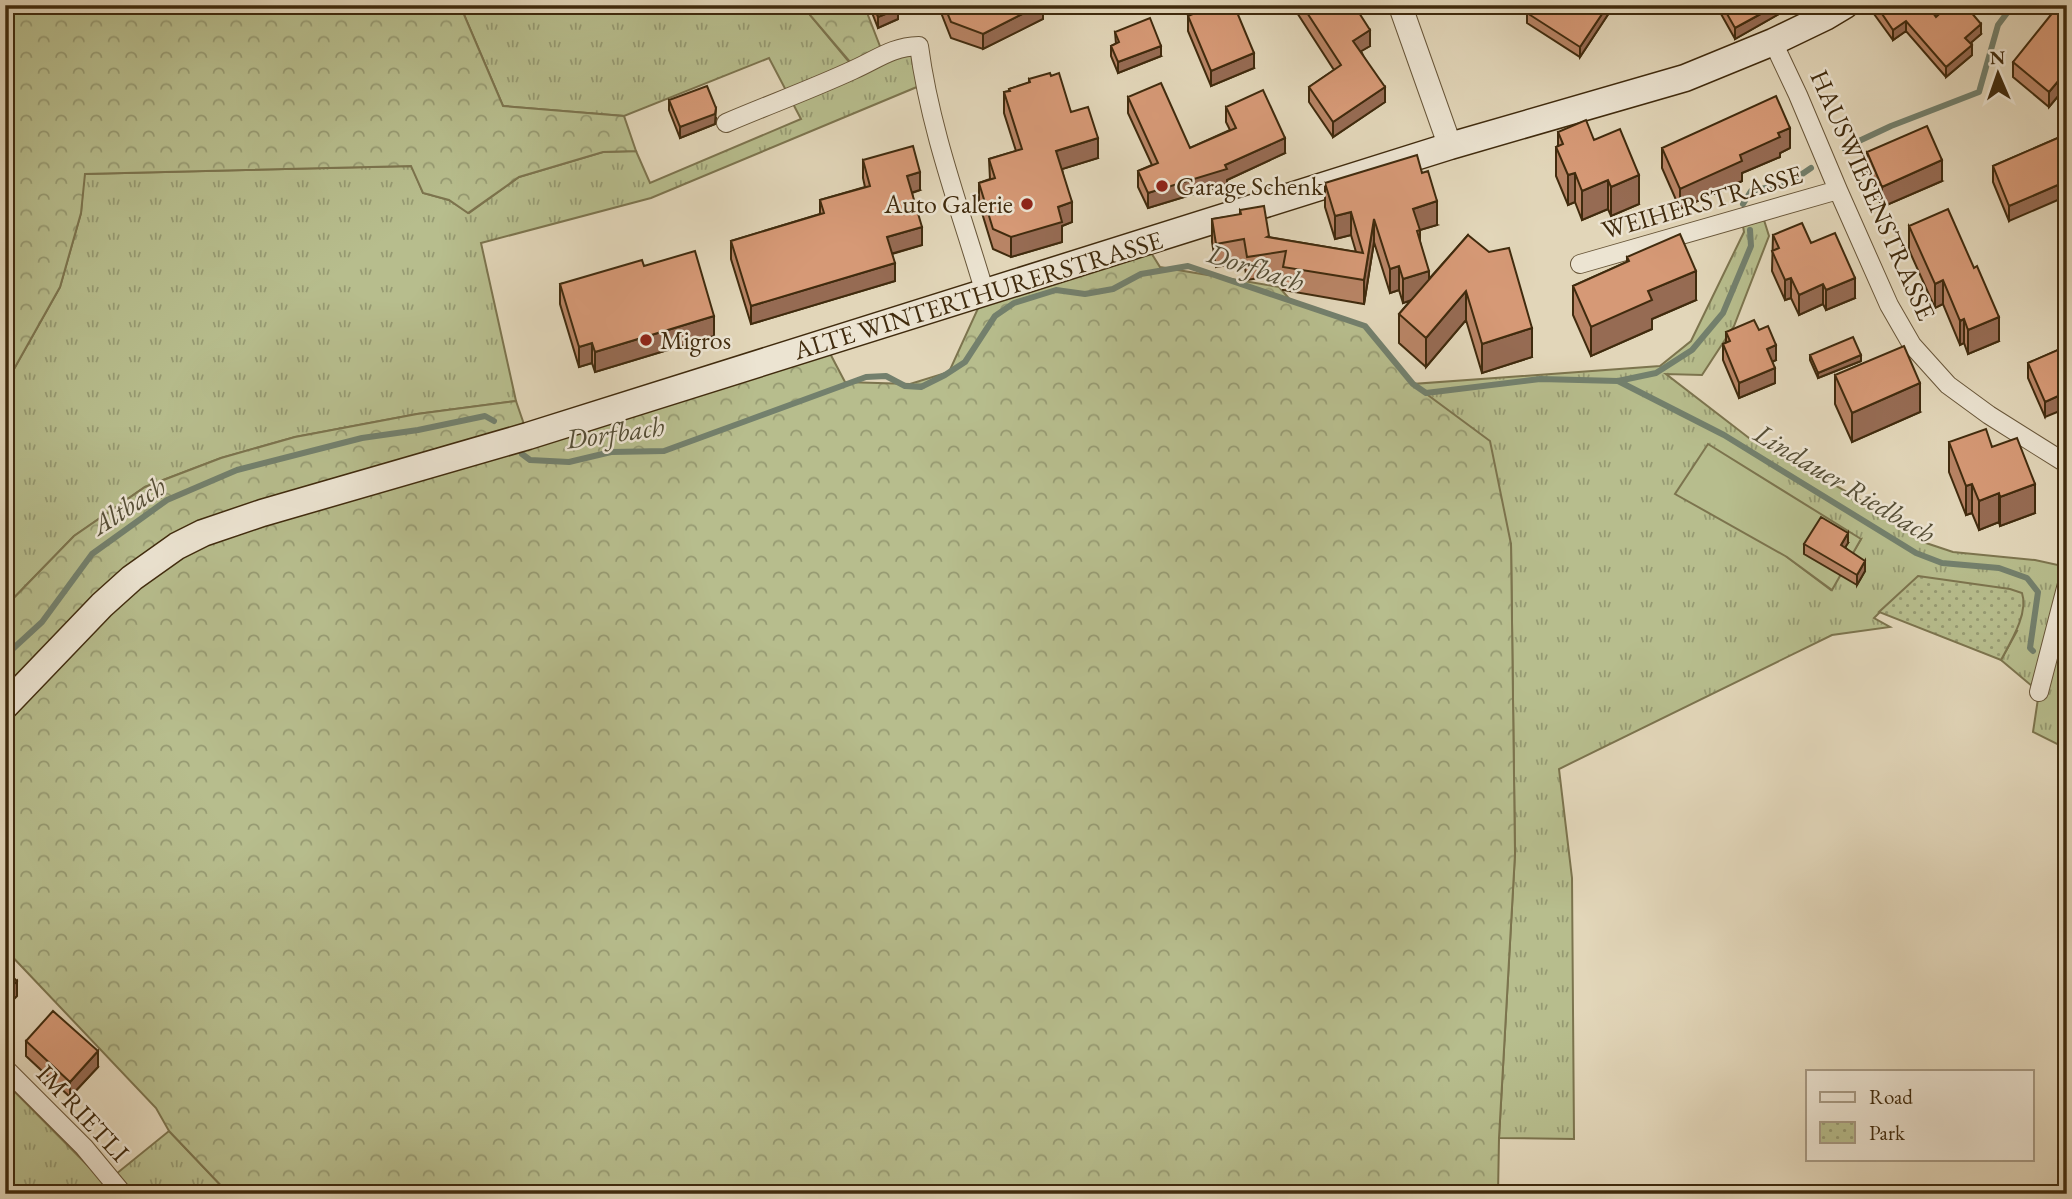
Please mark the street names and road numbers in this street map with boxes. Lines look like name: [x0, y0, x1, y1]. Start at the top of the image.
street label: HAUSWIESENSTRASSE: [1802, 64, 1944, 326]
street label: WEIHERSTRASSE: [1598, 157, 1807, 247]
street label: ALTE WINTERTHURERSTRASSE: [788, 223, 1167, 368]
street label: IM RIETLI: [29, 1057, 137, 1169]

